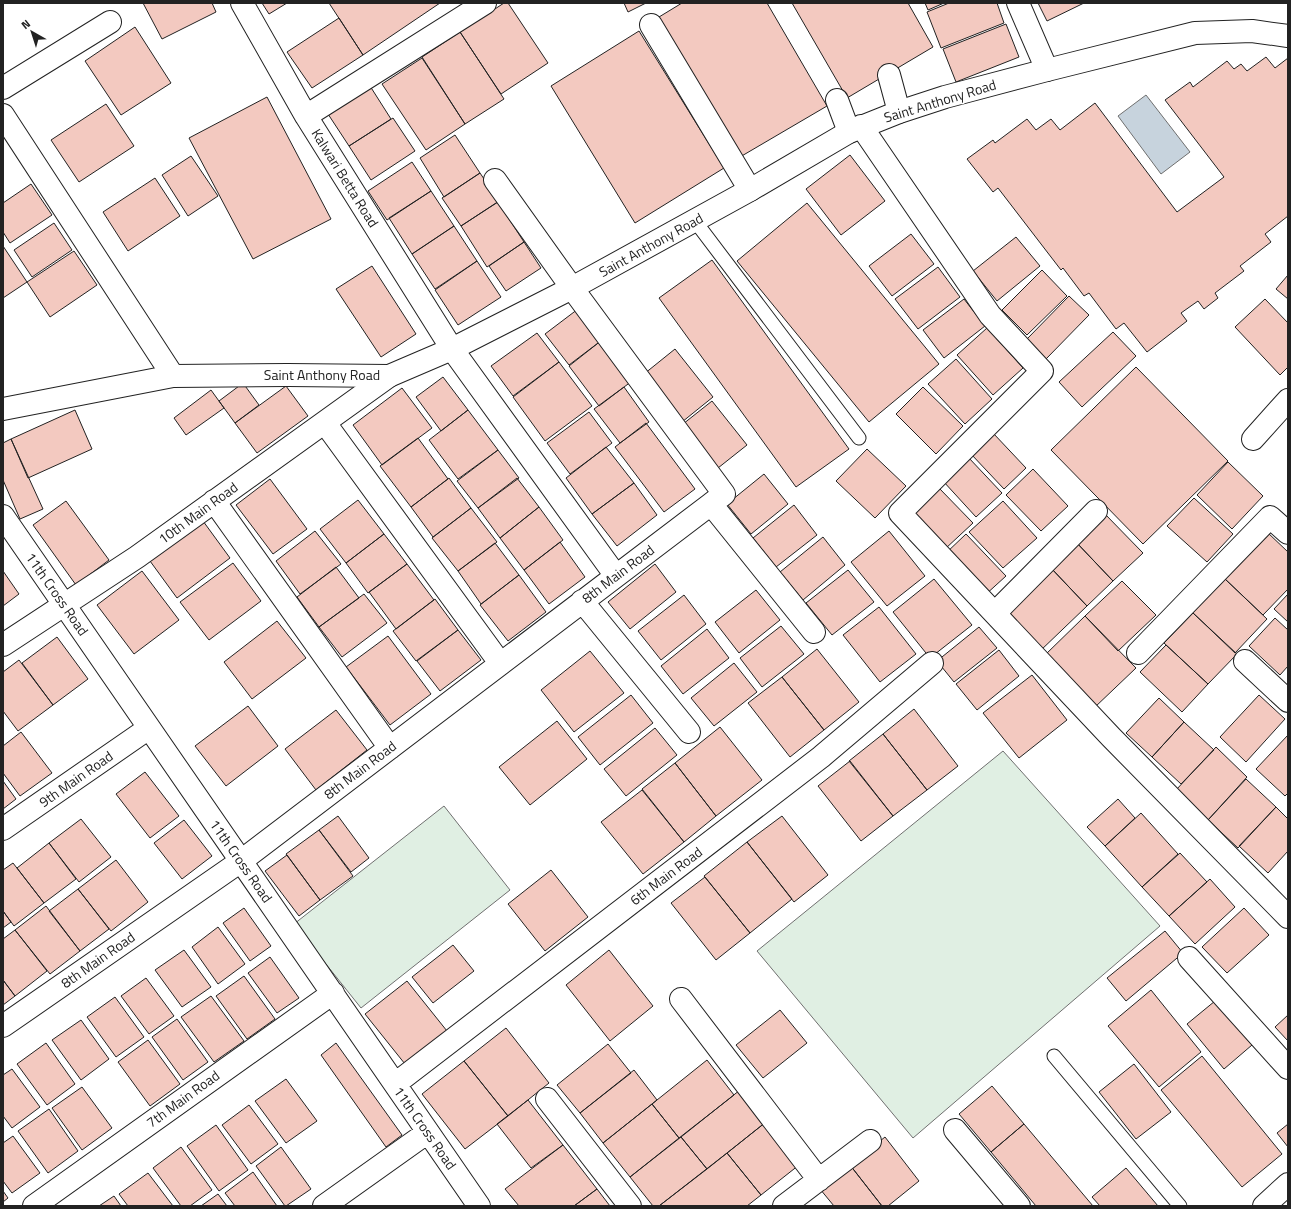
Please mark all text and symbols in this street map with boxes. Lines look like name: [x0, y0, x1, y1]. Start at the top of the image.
north arrow: [12, 12, 52, 52]
text: N: [18, 16, 34, 33]
street label: Saint Anthony Road: [881, 73, 999, 128]
street label: Kalwari Betta Road: [307, 124, 384, 231]
street label: Saint Anthony Road: [595, 207, 707, 282]
street label: Saint Anthony Road: [264, 364, 380, 385]
street label: 10th Main Road: [154, 476, 242, 549]
street label: 8th Main Road: [577, 539, 658, 608]
street label: 11th Cross Road: [21, 548, 94, 640]
street label: 8th Main Road: [319, 735, 400, 804]
street label: 9th Main Road: [34, 745, 117, 812]
street label: 11th Cross Road: [205, 815, 278, 907]
street label: 6th Main Road: [625, 841, 706, 910]
street label: 8th Main Road: [56, 926, 139, 993]
street label: 7th Main Road: [142, 1065, 224, 1132]
street label: 11th Cross Road: [389, 1082, 462, 1174]

